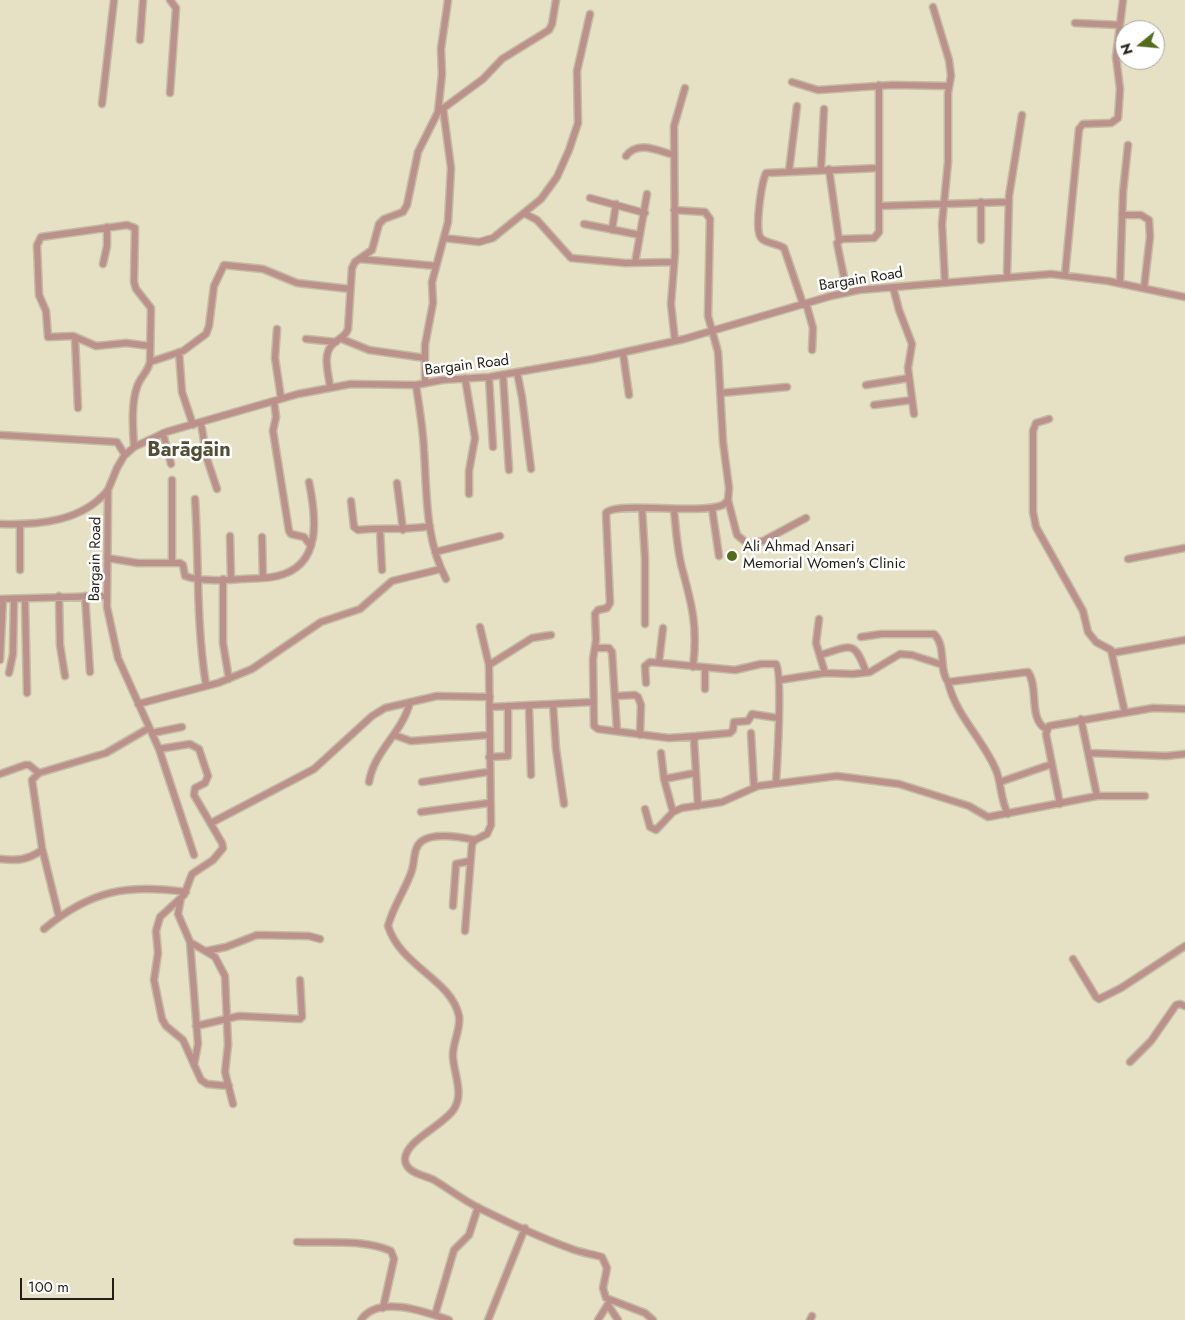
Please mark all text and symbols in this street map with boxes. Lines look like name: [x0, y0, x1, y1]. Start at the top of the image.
north arrow: [1115, 20, 1165, 70]
text: N: [1115, 41, 1138, 57]
street label: Bargain Road: [818, 264, 904, 296]
street label: Bargain Road: [424, 352, 510, 380]
district label: Barāgāin: [147, 439, 231, 463]
street label: Bargain Road: [86, 516, 106, 602]
place label: Ali Ahmad Ansari Memorial Women's Clinic: [743, 538, 906, 573]
marker: Ali Ahmad Ansari Memorial Women's Clinic: [725, 549, 739, 563]
scale bar: [22, 1268, 116, 1300]
text: 100 m: [28, 1276, 69, 1298]

